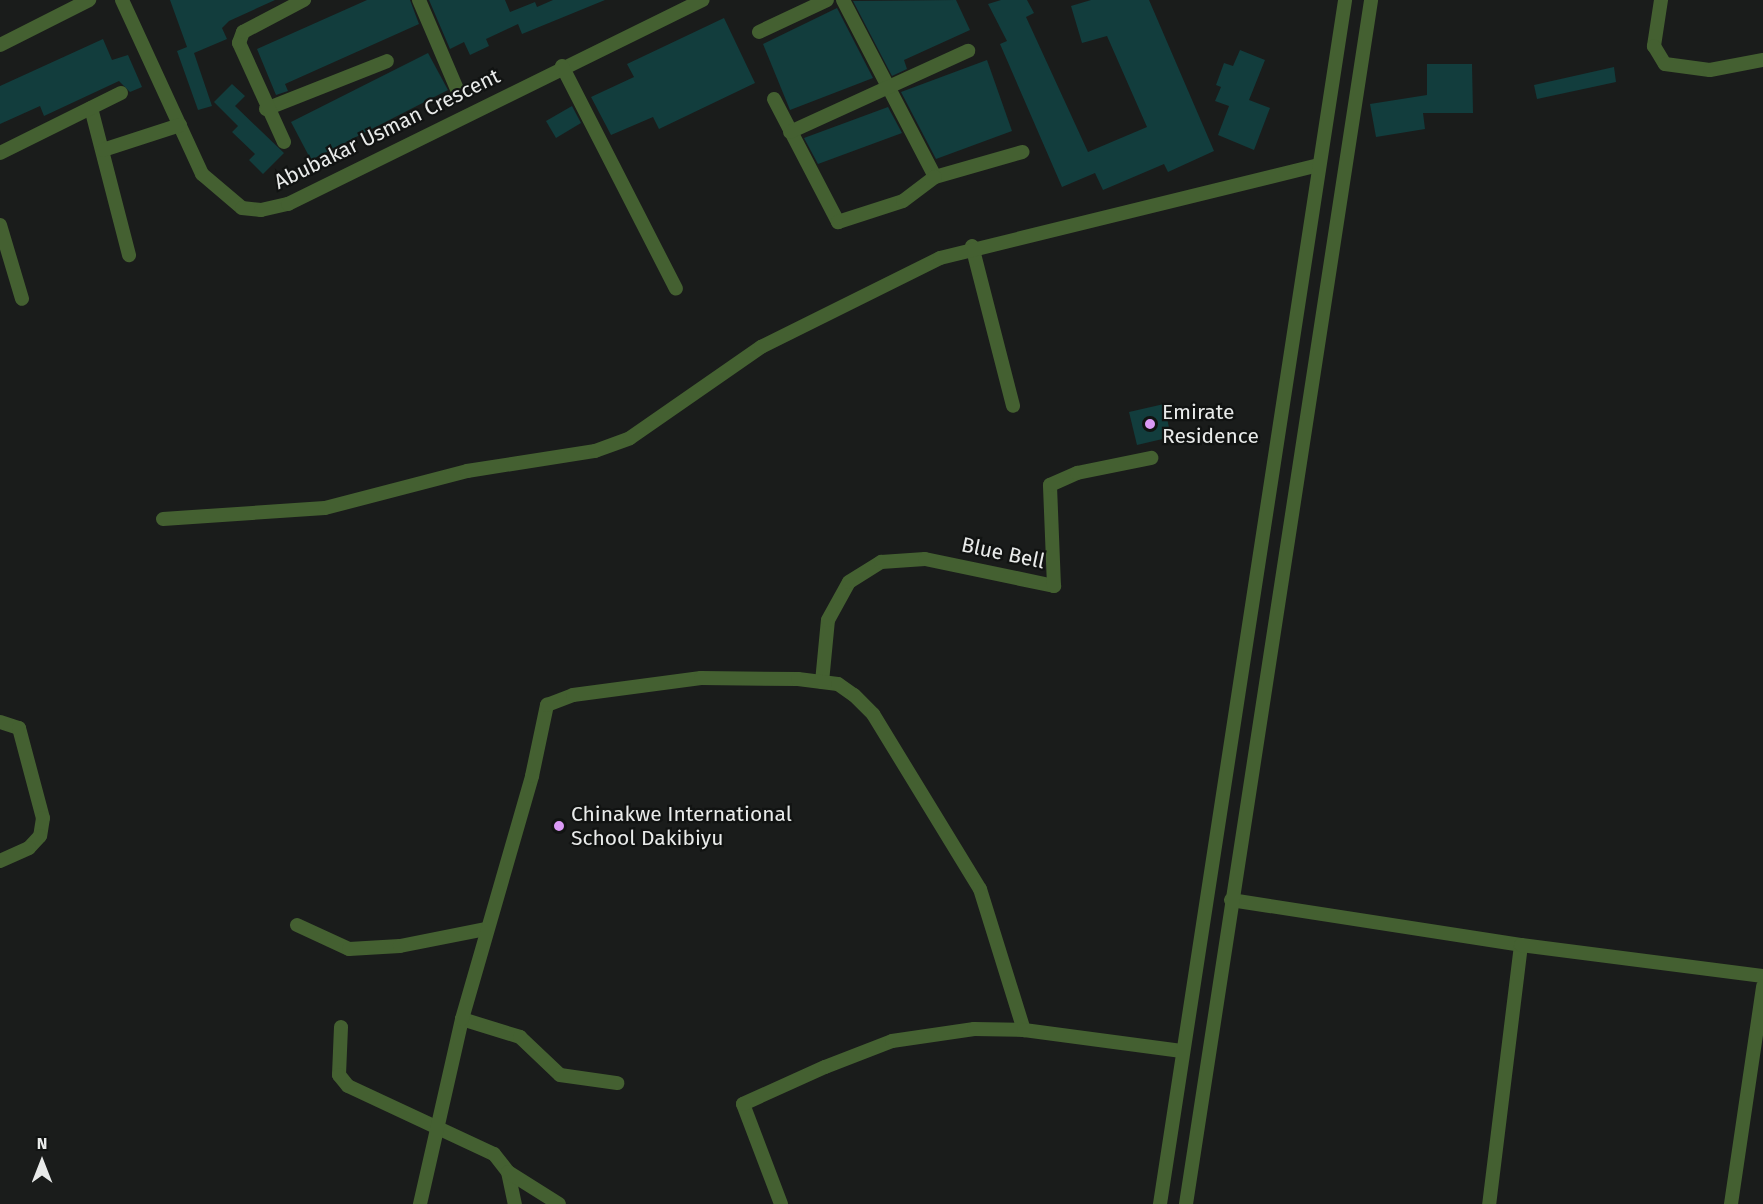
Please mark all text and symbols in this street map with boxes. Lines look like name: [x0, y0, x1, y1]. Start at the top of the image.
street label: Abubakar Usman Crescent: [270, 63, 504, 195]
place label: Emirate Residence: [1162, 399, 1259, 449]
marker: Emirate Residence: [1143, 417, 1157, 431]
street label: Blue Bell: [959, 532, 1047, 574]
place label: Chinakwe International School Dakibiyu: [571, 801, 792, 851]
marker: Chinakwe International School Dakibiyu: [552, 819, 566, 833]
north arrow: [12, 1132, 72, 1192]
text: N: [37, 1134, 47, 1153]

